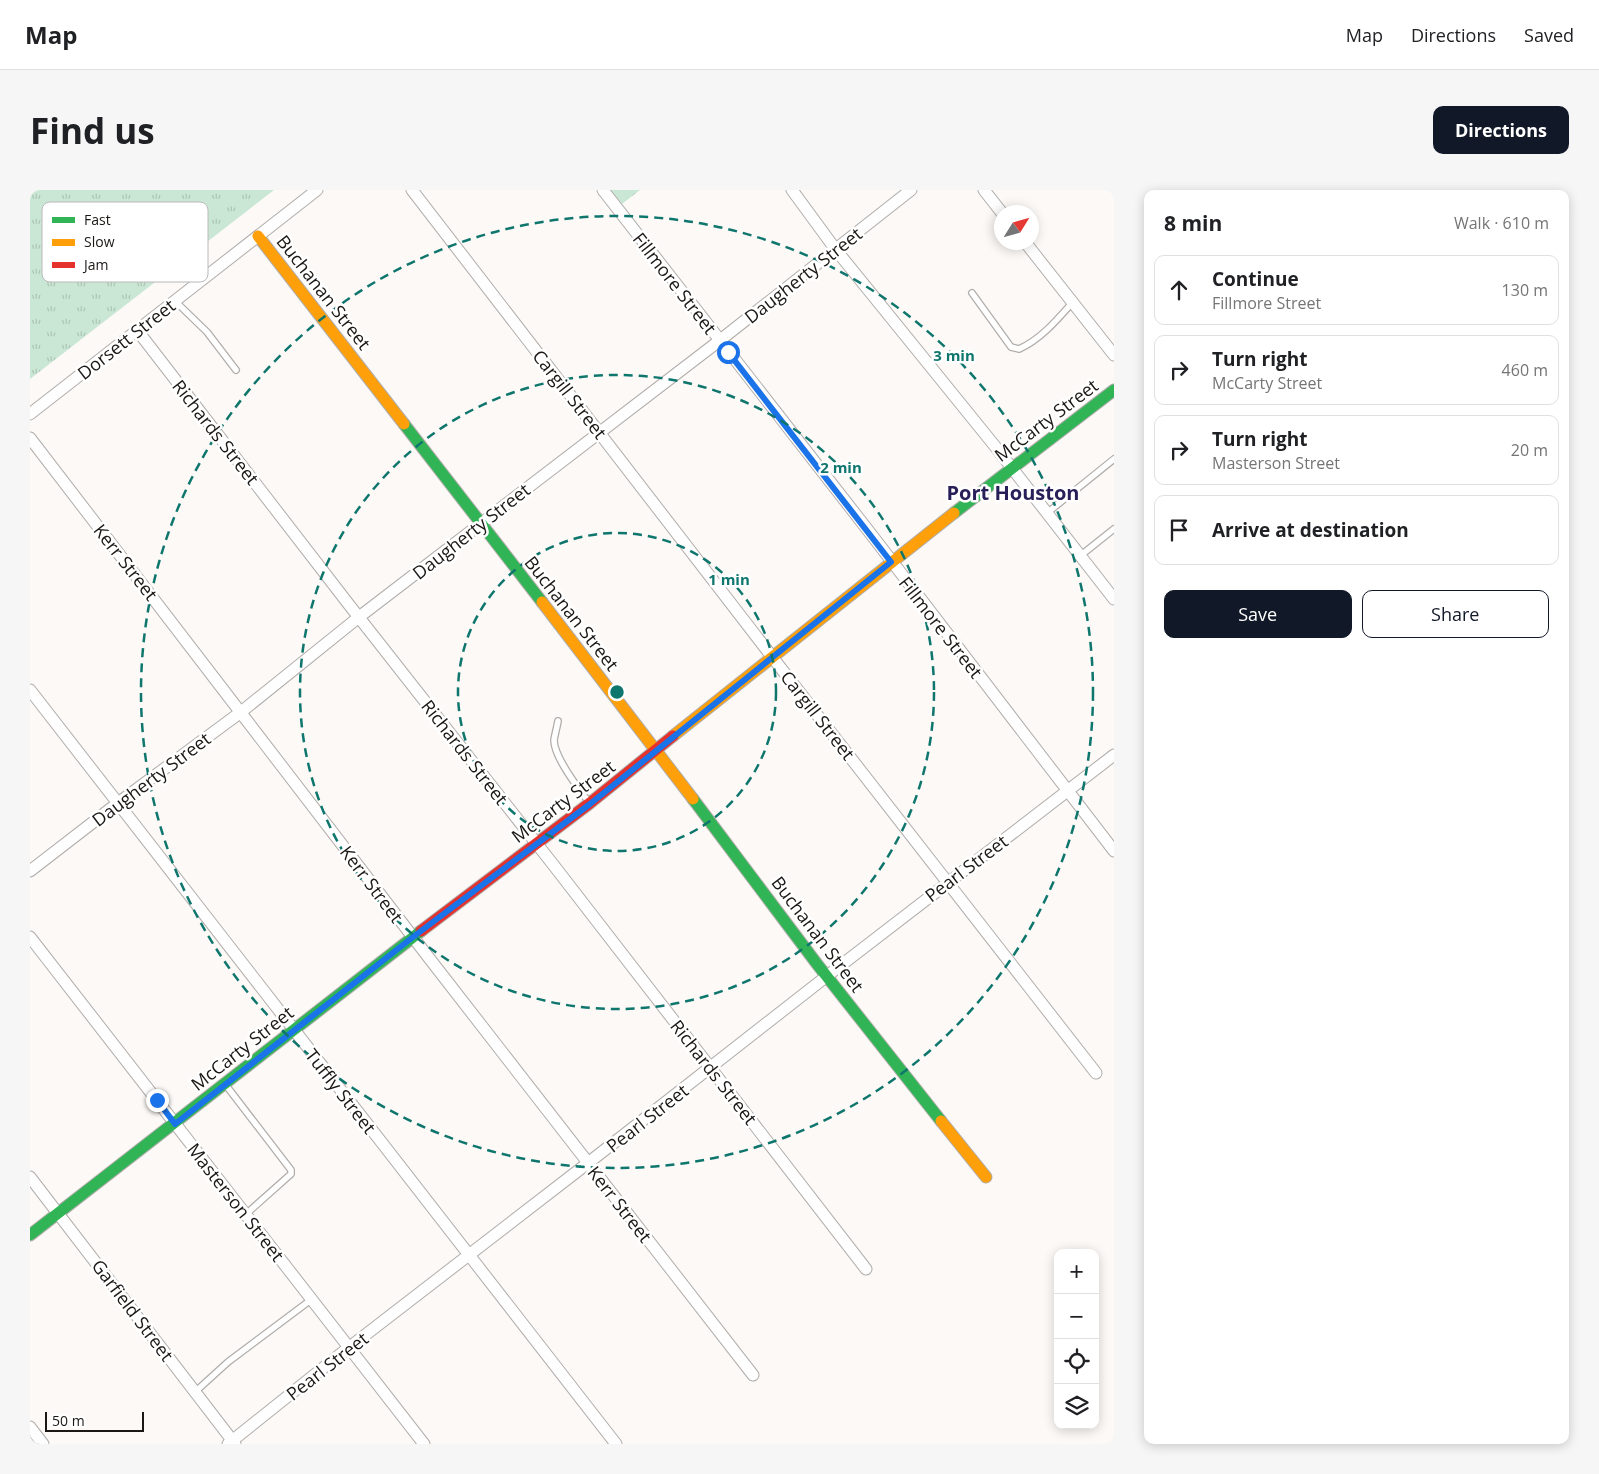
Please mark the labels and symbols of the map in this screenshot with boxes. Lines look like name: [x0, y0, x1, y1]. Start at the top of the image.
legend: [42, 202, 208, 282]
north arrow: [994, 205, 1039, 250]
text: Fast: [84, 210, 111, 229]
street label: Daugherty Street: [739, 222, 867, 328]
street label: Fillmore Street: [628, 227, 722, 339]
street label: Buchanan Street: [272, 230, 376, 354]
text: Slow: [84, 232, 115, 251]
text: Jam: [82, 255, 109, 274]
street label: Dorsett Street: [72, 293, 180, 385]
route start: [717, 341, 740, 364]
street label: Cargill Street: [528, 344, 612, 444]
text: 3 min: [933, 345, 975, 365]
street label: McCarty Street: [989, 373, 1103, 467]
street label: Richards Street: [167, 374, 265, 490]
text: 2 min: [820, 457, 862, 477]
street label: Daugherty Street: [407, 478, 535, 584]
district label: Port Houston: [947, 479, 1079, 506]
street label: Kerr Street: [89, 519, 163, 605]
street label: Buchanan Street: [520, 551, 624, 675]
text: 1 min: [708, 569, 750, 589]
street label: Fillmore Street: [894, 571, 988, 683]
street label: Cargill Street: [776, 665, 860, 765]
centre of rings: [608, 683, 626, 701]
street label: Richards Street: [416, 694, 514, 810]
street label: Daugherty Street: [87, 726, 215, 832]
street label: McCarty Street: [506, 754, 620, 848]
street label: Pearl Street: [920, 829, 1012, 907]
street label: Kerr Street: [335, 841, 409, 927]
street label: Buchanan Street: [766, 871, 870, 997]
street label: McCarty Street: [186, 1000, 298, 1096]
street label: Richards Street: [665, 1014, 763, 1130]
street label: Tuffly Street: [300, 1044, 382, 1138]
street label: Pearl Street: [601, 1078, 693, 1158]
route end: [146, 1089, 169, 1112]
street label: Masterson Street: [182, 1138, 290, 1266]
street label: Kerr Street: [583, 1161, 657, 1247]
street label: Garfield Street: [87, 1254, 179, 1366]
street label: Pearl Street: [281, 1326, 373, 1406]
scale bar: [45, 1409, 144, 1432]

